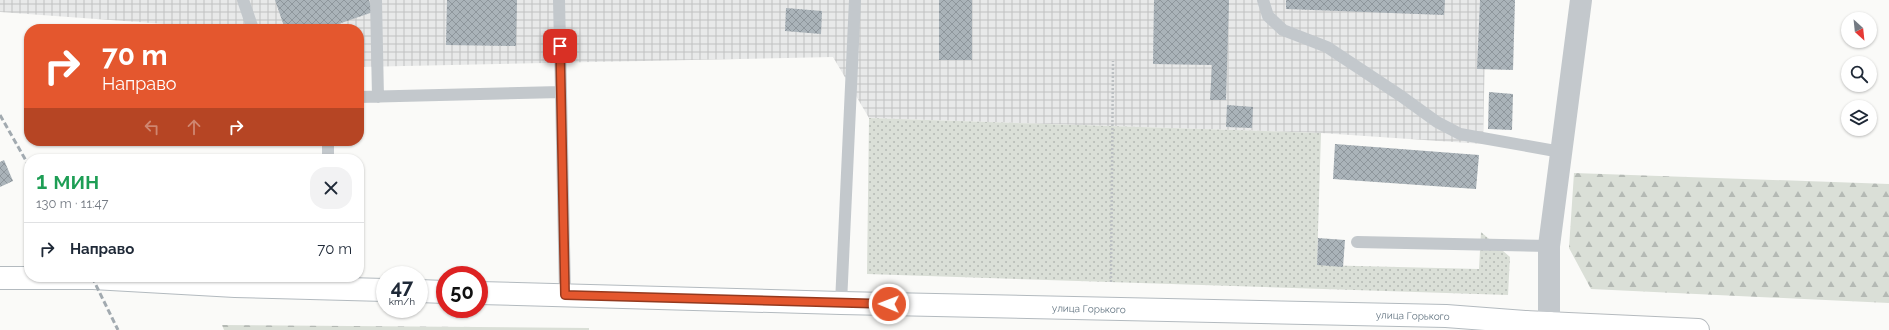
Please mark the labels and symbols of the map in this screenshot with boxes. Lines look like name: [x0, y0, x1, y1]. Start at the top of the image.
north arrow: [1841, 12, 1877, 48]
pin: [543, 29, 577, 63]
speed limit sign: 50: [436, 266, 488, 318]
position arrow: [868, 283, 910, 325]
street label: улица Горького: [1052, 302, 1126, 315]
street label: улица Горького: [1376, 309, 1450, 322]

